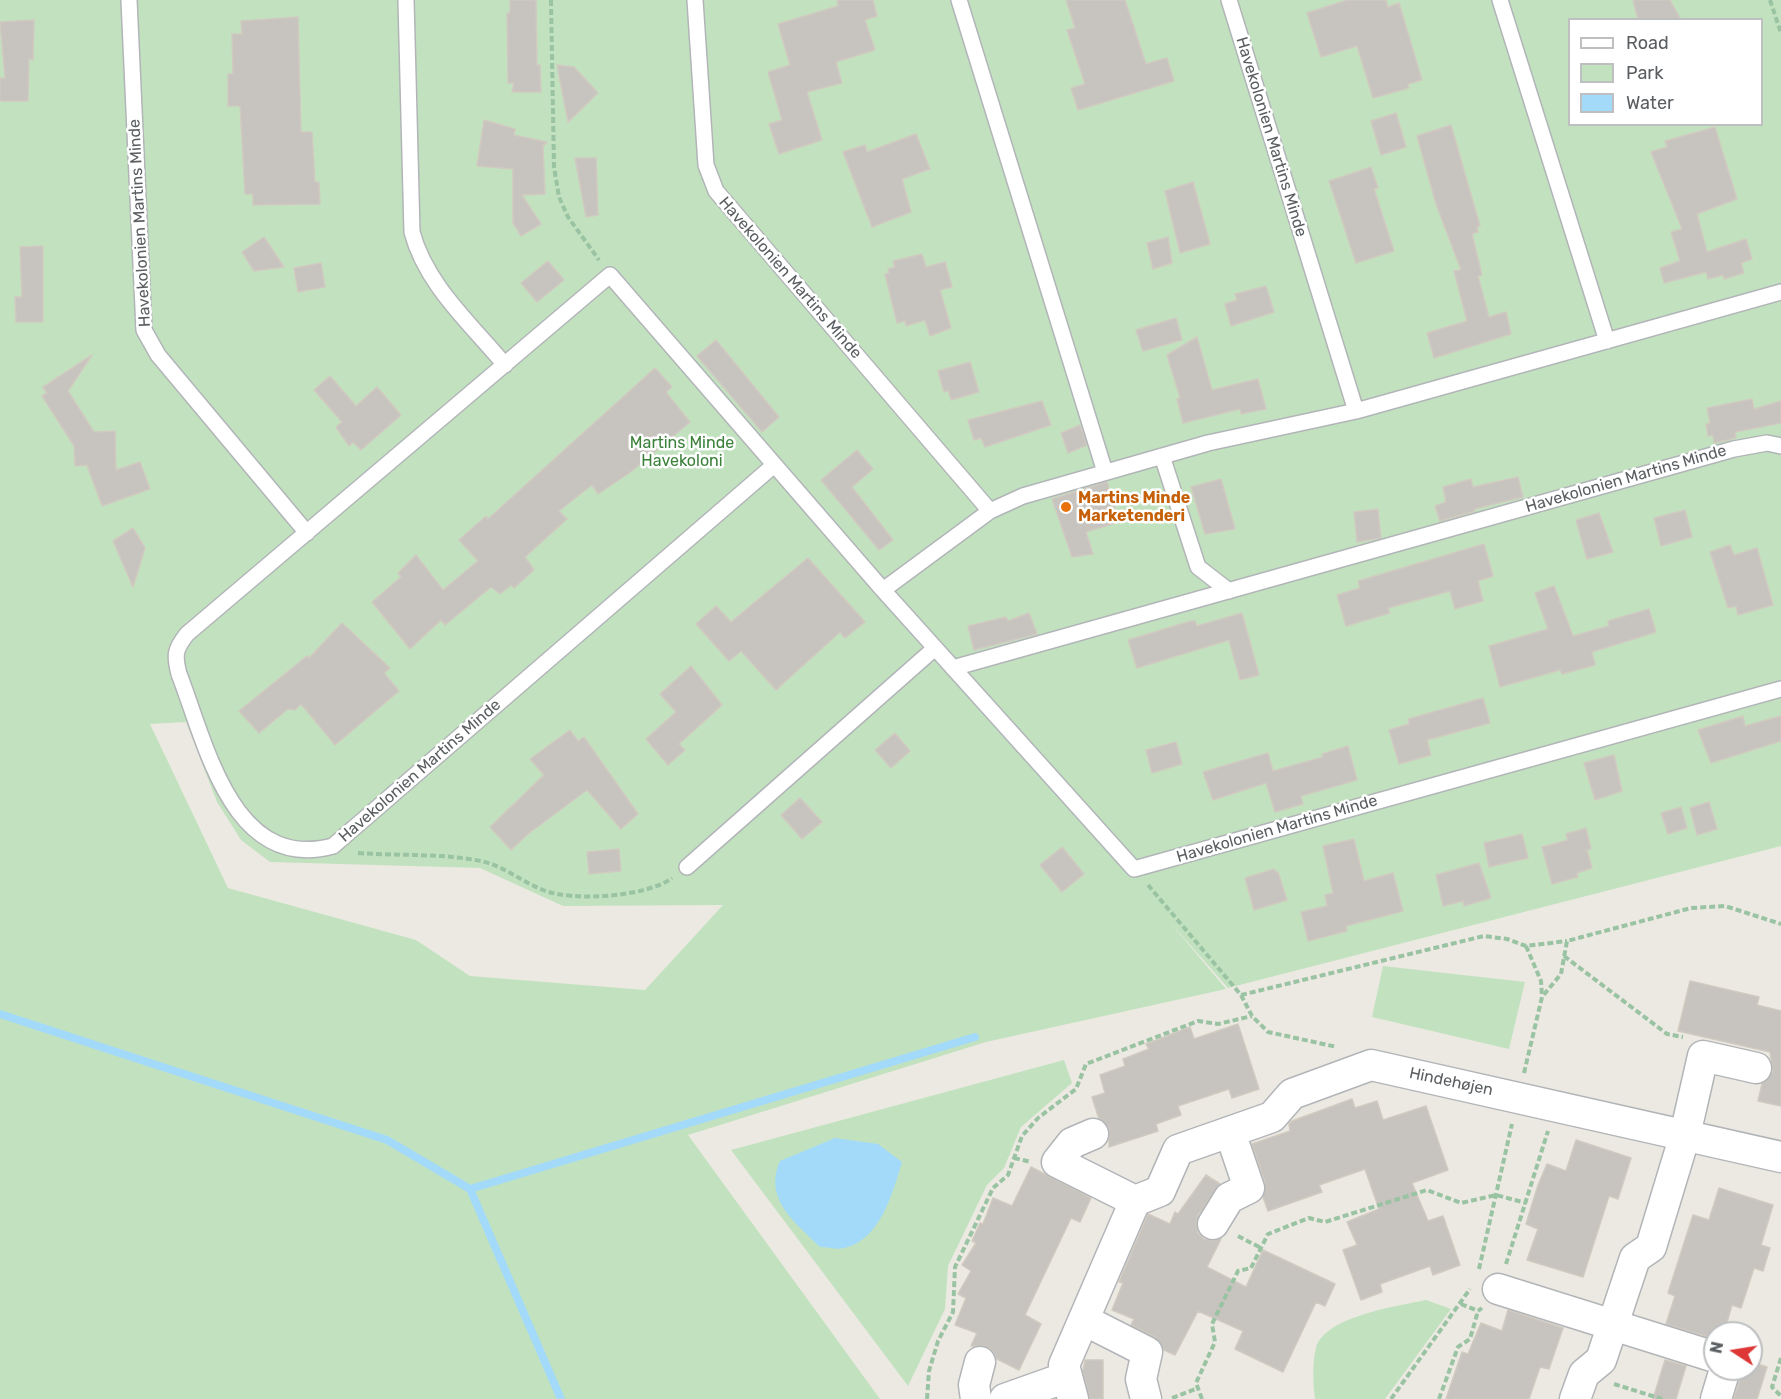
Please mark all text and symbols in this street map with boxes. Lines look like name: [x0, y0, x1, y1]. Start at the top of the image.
legend: [1568, 18, 1763, 126]
text: Road: [1626, 32, 1669, 54]
street label: Havekolonien Martins Minde: [1231, 35, 1311, 239]
text: Park: [1626, 62, 1663, 84]
text: Water: [1626, 92, 1674, 114]
street label: Havekolonien Martins Minde: [125, 119, 155, 327]
street label: Havekolonien Martins Minde: [714, 193, 866, 363]
park label: Martins Minde Havekoloni: [630, 433, 734, 471]
street label: Havekolonien Martins Minde: [1523, 441, 1729, 517]
place label: Martins Minde Marketenderi: [1078, 488, 1190, 526]
marker: Martins Minde Marketenderi: [1059, 500, 1073, 514]
street label: Havekolonien Martins Minde: [335, 695, 505, 847]
street label: Havekolonien Martins Minde: [1174, 791, 1380, 867]
street label: Hindehøjen: [1407, 1064, 1495, 1100]
north arrow: [1703, 1321, 1763, 1381]
text: N: [1706, 1340, 1727, 1355]

